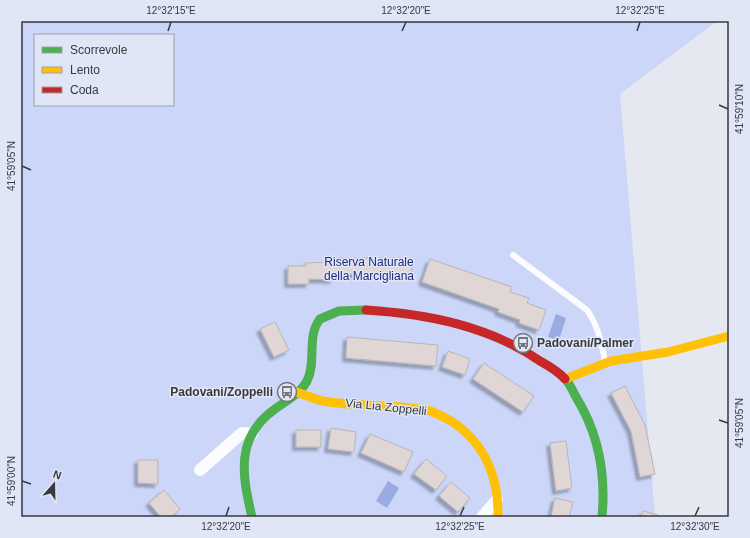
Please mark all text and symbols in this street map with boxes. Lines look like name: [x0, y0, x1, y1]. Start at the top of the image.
text: 12°32'15"E: [146, 5, 196, 16]
text: 12°32'20"E: [381, 5, 431, 16]
text: 12°32'25"E: [615, 5, 665, 16]
legend: [34, 34, 174, 106]
text: Scorrevole: [70, 43, 128, 57]
text: Lento: [70, 63, 100, 77]
text: Coda: [70, 83, 99, 97]
text: 41°59'10"N: [734, 84, 745, 134]
text: 41°59'05"N: [6, 141, 17, 191]
park label: Riserva Naturale della Marcigliana: [324, 255, 414, 283]
bus stop icon: Padovani/Palmer: [512, 332, 534, 354]
place label: Padovani/Palmer: [537, 336, 634, 350]
bus stop icon: Padovani/Zoppelli: [276, 381, 298, 403]
place label: Padovani/Zoppelli: [170, 385, 273, 399]
street label: Via Lia Zoppelli: [345, 396, 427, 418]
text: 41°59'05"N: [734, 398, 745, 448]
text: 41°59'00"N: [6, 456, 17, 506]
north arrow: [34, 464, 74, 504]
text: N: [52, 468, 63, 482]
text: 12°32'20"E: [201, 521, 251, 532]
text: 12°32'25"E: [435, 521, 485, 532]
text: 12°32'30"E: [670, 521, 720, 532]

